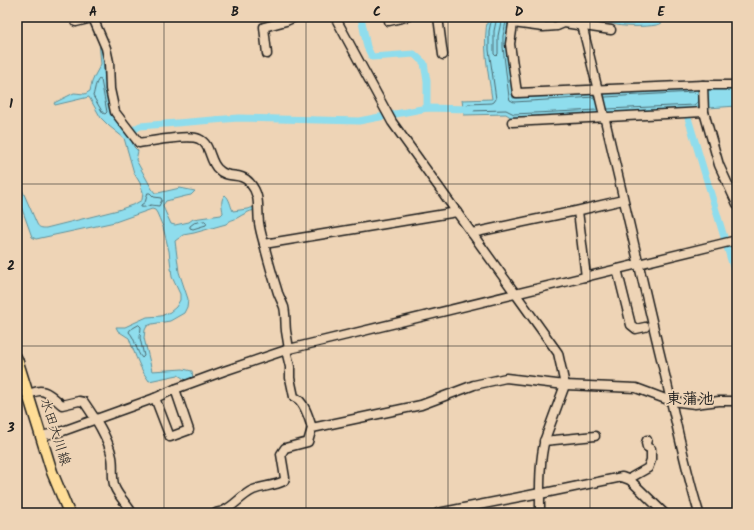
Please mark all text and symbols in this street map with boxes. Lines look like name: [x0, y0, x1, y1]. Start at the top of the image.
text: A: [89, 2, 97, 23]
text: B: [231, 2, 239, 23]
text: C: [373, 2, 381, 23]
text: D: [515, 2, 524, 23]
text: E: [657, 2, 665, 23]
text: 1: [9, 94, 13, 115]
text: 2: [7, 256, 15, 277]
district label: 東蒲池: [666, 387, 714, 412]
street label: 水田大川線: [34, 395, 76, 469]
text: 3: [6, 418, 15, 439]

